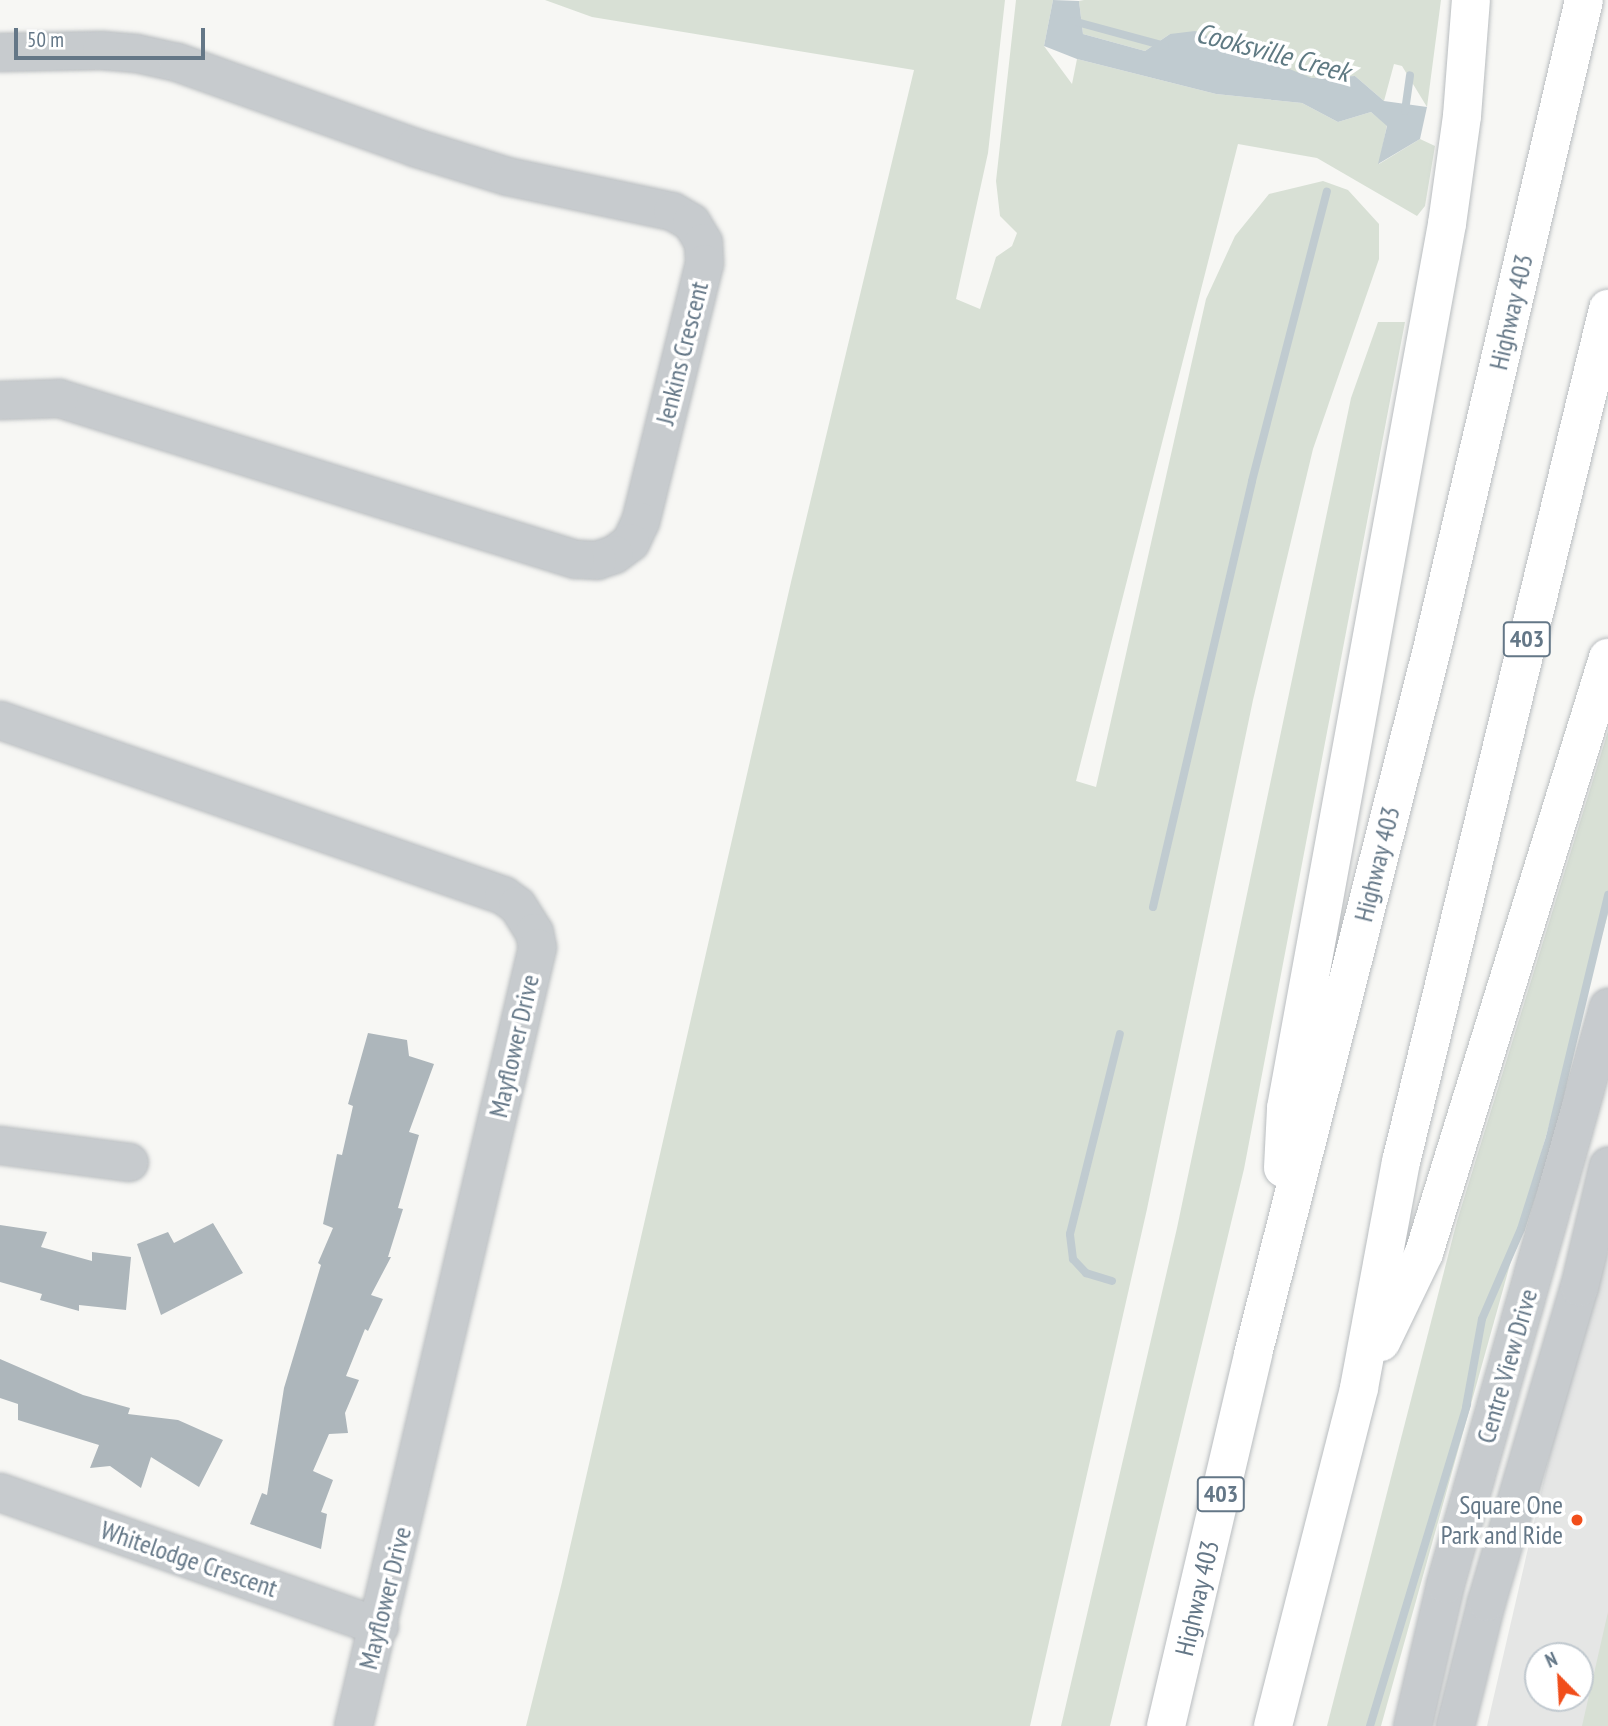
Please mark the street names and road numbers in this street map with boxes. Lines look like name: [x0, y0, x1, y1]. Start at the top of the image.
street label: Highway 403: [1482, 251, 1540, 373]
street label: Jenkins Crescent: [649, 278, 715, 428]
road number: 403: [1502, 618, 1552, 660]
street label: Highway 403: [1348, 803, 1406, 925]
street label: Mayflower Drive: [482, 972, 546, 1120]
street label: Centre View Drive: [1470, 1285, 1544, 1447]
road number: 403: [1196, 1474, 1246, 1514]
street label: Whitelodge Crescent: [97, 1514, 281, 1604]
street label: Mayflower Drive: [352, 1524, 418, 1672]
street label: Highway 403: [1168, 1537, 1226, 1659]

